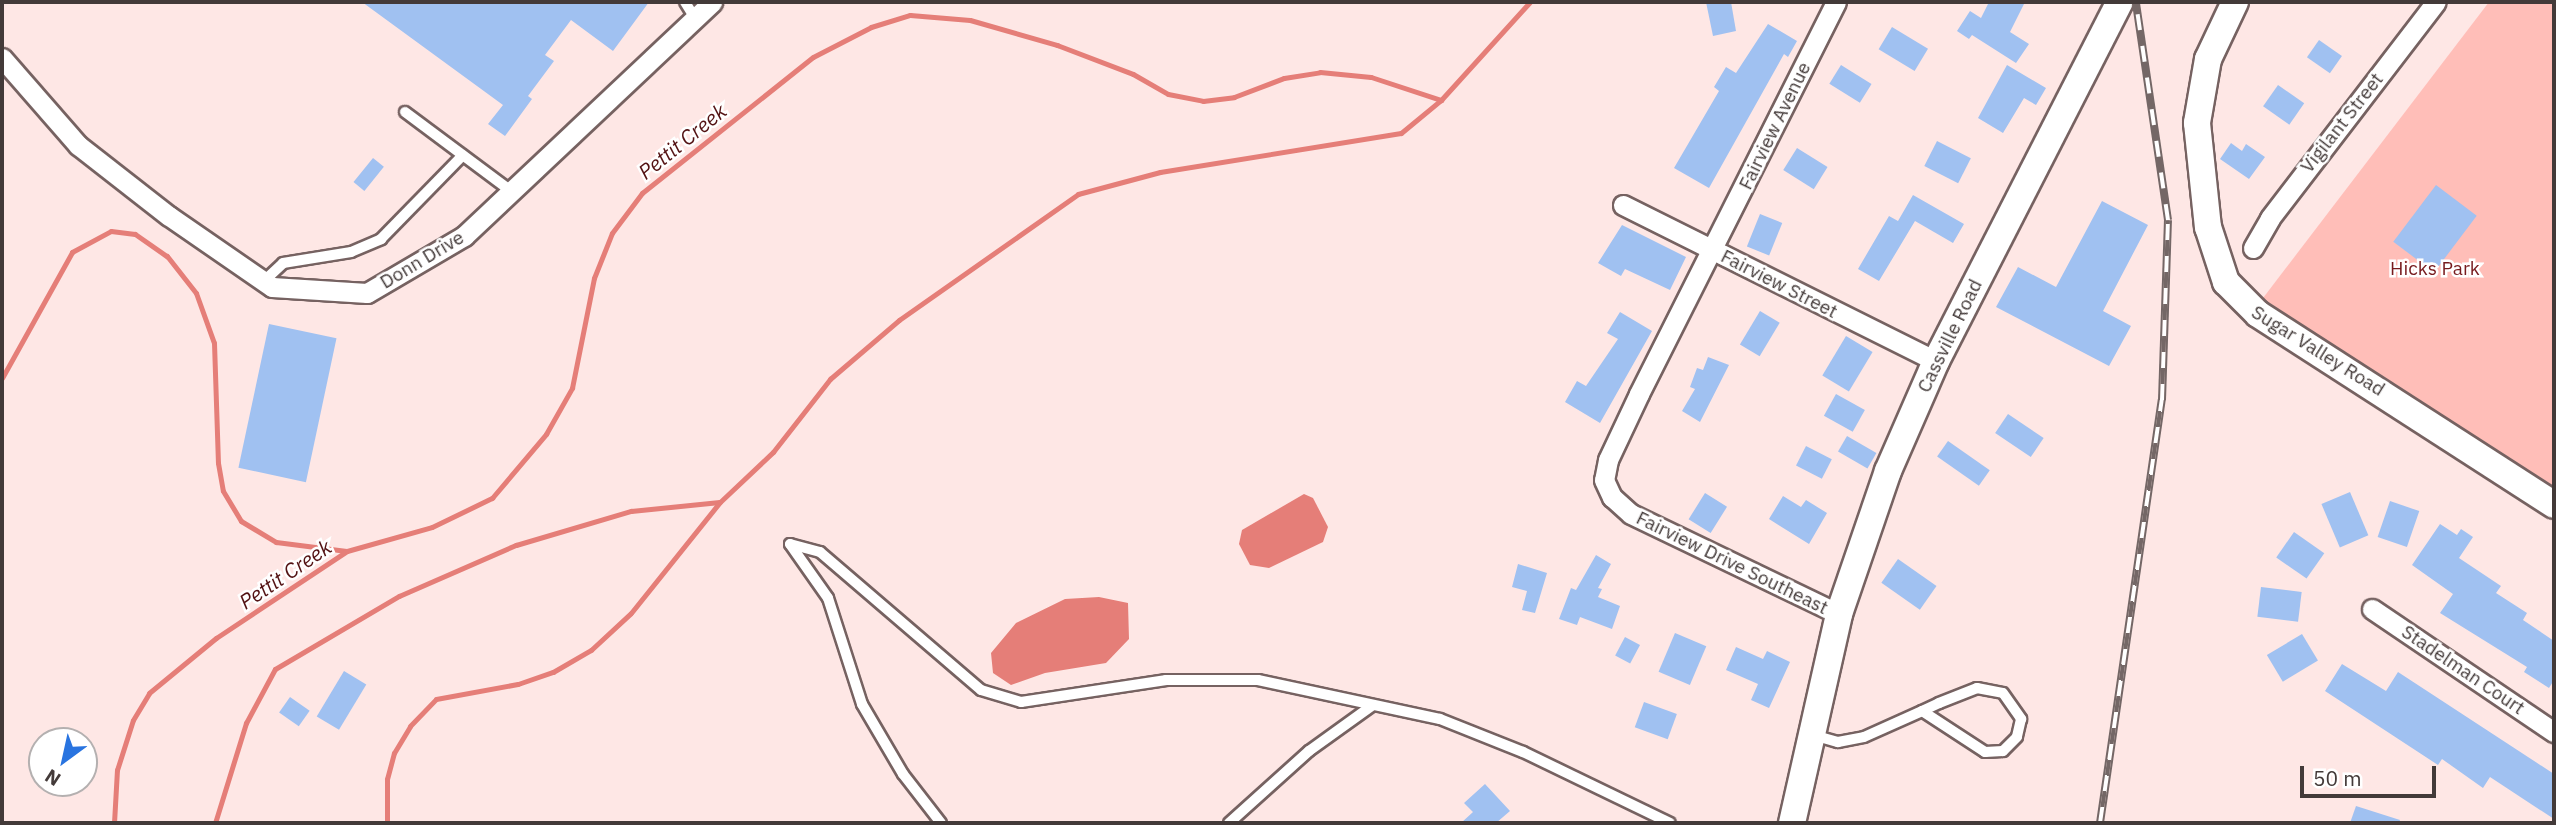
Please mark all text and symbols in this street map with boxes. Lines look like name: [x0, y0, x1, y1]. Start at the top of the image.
street label: Fairview Avenue: [1734, 59, 1816, 193]
street label: Vigilant Street: [2296, 69, 2388, 177]
water label: Pettit Creek: [633, 98, 731, 184]
street label: Donn Drive: [376, 226, 468, 294]
street label: Fairview Street: [1717, 245, 1841, 323]
park label: Hicks Park: [2390, 258, 2480, 280]
street label: Cassville Road: [1913, 276, 1987, 396]
street label: Sugar Valley Road: [2247, 301, 2389, 401]
street label: Fairview Drive Southeast: [1632, 507, 1832, 619]
water label: Pettit Creek: [234, 534, 336, 614]
street label: Stadelman Court: [2397, 620, 2529, 720]
north arrow: [28, 727, 98, 797]
scale bar: [2304, 752, 2440, 796]
text: N: [40, 764, 65, 792]
text: 50 m: [2313, 764, 2362, 792]

